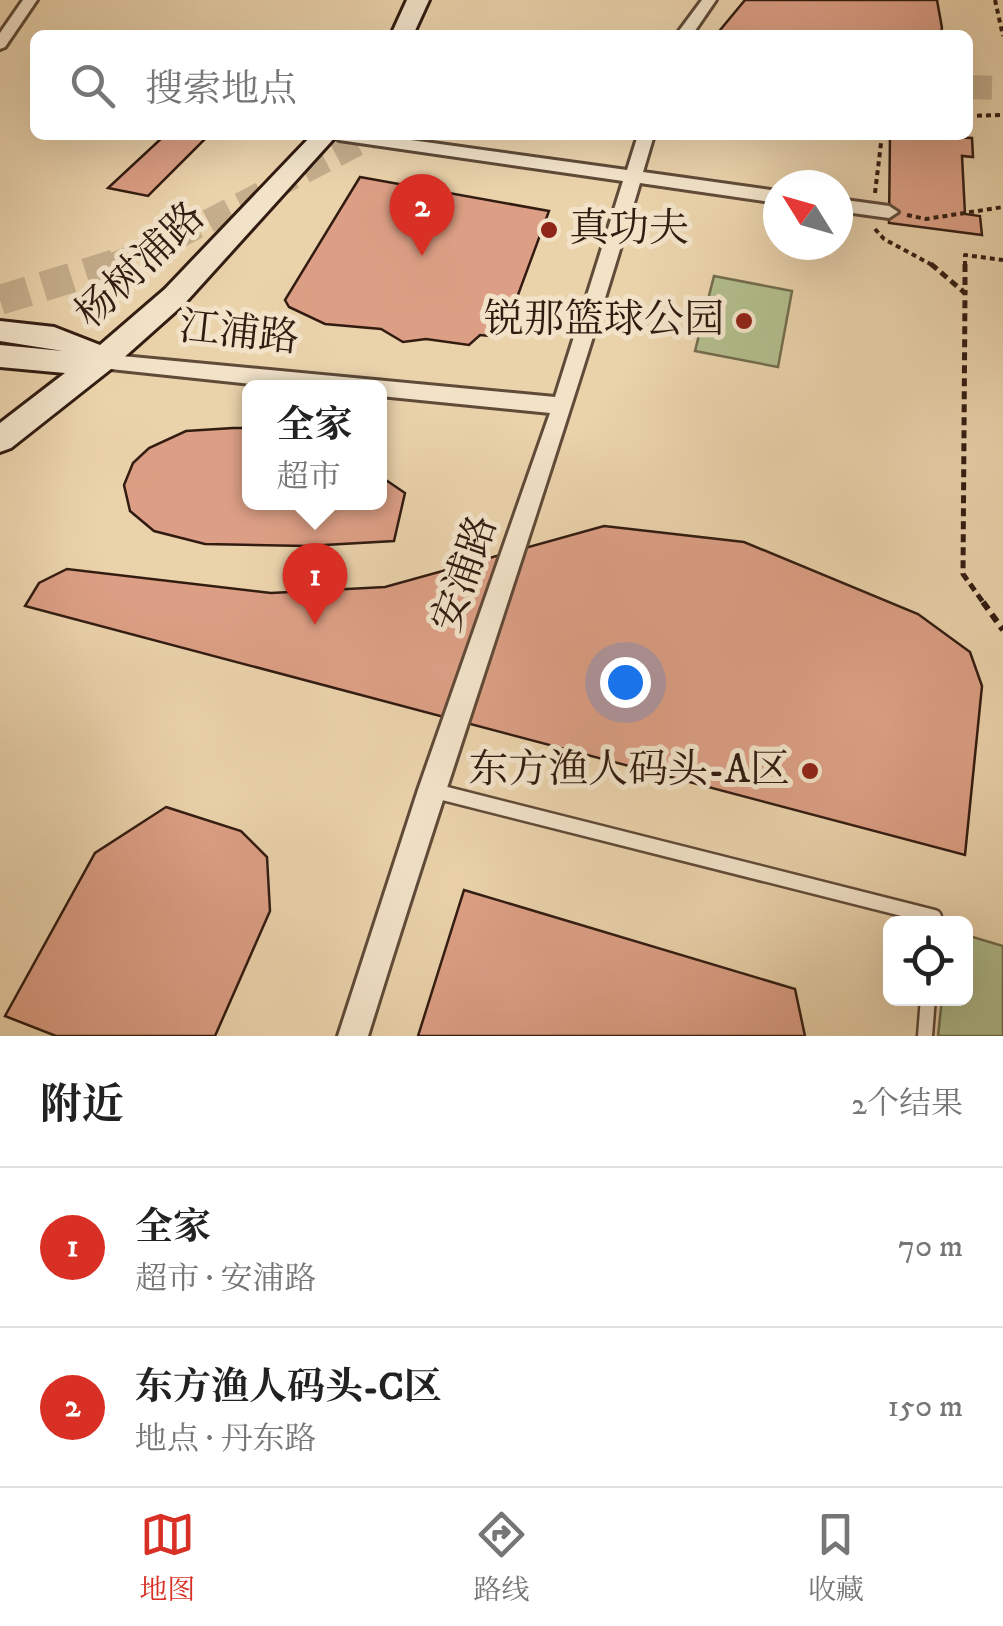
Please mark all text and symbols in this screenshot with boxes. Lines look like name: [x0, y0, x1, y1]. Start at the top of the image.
search box: [30, 30, 973, 140]
icon: search: [65, 58, 120, 113]
text: 搜索地点: [145, 66, 297, 114]
north arrow: [763, 170, 853, 260]
pin: 2: [390, 174, 454, 256]
street label: 杨树浦路: [66, 192, 216, 340]
place label: 真功夫: [569, 205, 689, 255]
marker: 真功夫: [538, 219, 560, 241]
place label: 锐那篮球公园: [484, 296, 724, 346]
street label: 江浦路: [177, 303, 301, 365]
marker: 锐那篮球公园: [733, 310, 755, 332]
popup: [242, 380, 387, 510]
text: 全家: [276, 402, 353, 450]
text: 超市: [276, 458, 341, 498]
street label: 安浦路: [423, 509, 509, 639]
pin: 1: [282, 542, 348, 625]
your location: [600, 657, 651, 708]
place label: 东方渔人码头-A区: [468, 746, 790, 796]
marker: 东方渔人码头-A区: [799, 760, 821, 782]
map controls: [883, 916, 973, 1006]
button: locate: [883, 916, 973, 1006]
text: 附近: [40, 1080, 124, 1132]
text: 2个结果: [851, 1085, 963, 1125]
text: 全家: [135, 1204, 211, 1252]
text: 1: [67, 1227, 78, 1267]
text: 70 m: [898, 1227, 963, 1267]
text: 超市 · 安浦路: [135, 1260, 316, 1300]
text: 东方渔人码头-C区: [135, 1364, 442, 1412]
text: 2: [65, 1387, 80, 1427]
text: 150 m: [887, 1387, 963, 1427]
text: 地点 · 丹东路: [135, 1420, 316, 1460]
tab: 地图: [139, 1507, 195, 1608]
tab: 路线: [473, 1507, 530, 1608]
tab: 收藏: [808, 1507, 864, 1608]

